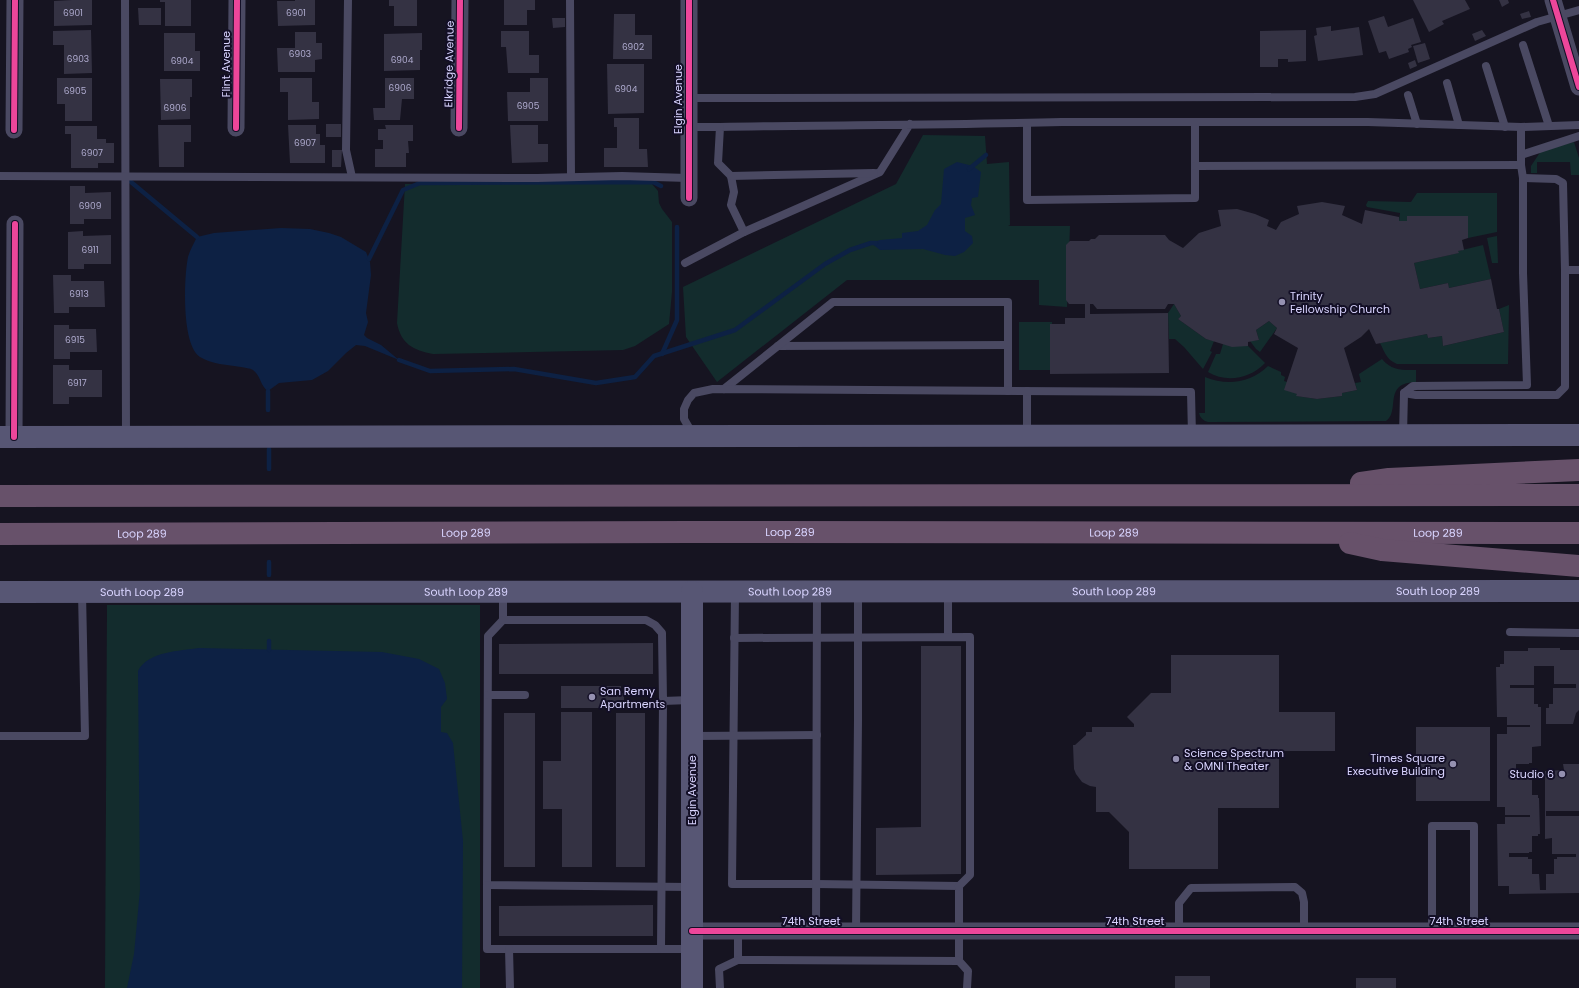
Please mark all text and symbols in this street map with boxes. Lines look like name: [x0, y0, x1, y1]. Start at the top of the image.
house number: 6901: [63, 7, 83, 19]
house number: 6901: [286, 7, 306, 19]
street label: Elkridge Avenue: [440, 20, 458, 108]
street label: Flint Avenue: [218, 31, 234, 97]
house number: 6902: [622, 41, 644, 53]
house number: 6903: [289, 48, 311, 60]
house number: 6903: [67, 53, 89, 65]
house number: 6904: [391, 54, 414, 66]
house number: 6904: [171, 55, 194, 67]
street label: Elgin Avenue: [670, 64, 686, 134]
house number: 6906: [389, 82, 412, 94]
house number: 6904: [615, 83, 638, 95]
house number: 6905: [64, 85, 87, 97]
house number: 6905: [517, 100, 540, 112]
house number: 6906: [164, 102, 187, 114]
house number: 6907: [294, 137, 316, 149]
house number: 6907: [81, 147, 103, 159]
house number: 6909: [79, 200, 102, 212]
house number: 6911: [81, 244, 99, 256]
house number: 6913: [69, 288, 89, 300]
place label: Trinity Fellowship Church: [1290, 288, 1390, 317]
marker: Trinity Fellowship Church: [1277, 297, 1287, 307]
house number: 6915: [65, 334, 85, 346]
house number: 6917: [67, 377, 87, 389]
street label: Loop 289: [765, 524, 815, 540]
street label: Loop 289: [1089, 524, 1139, 541]
street label: Loop 289: [441, 525, 491, 541]
street label: Loop 289: [1413, 525, 1463, 541]
street label: Loop 289: [117, 526, 167, 542]
street label: South Loop 289: [748, 583, 832, 600]
street label: South Loop 289: [1072, 583, 1156, 599]
street label: South Loop 289: [1396, 583, 1480, 599]
street label: South Loop 289: [100, 584, 184, 600]
street label: South Loop 289: [424, 584, 508, 600]
place label: San Remy Apartments: [600, 683, 666, 712]
marker: San Remy Apartments: [587, 692, 597, 702]
place label: Science Spectrum & OMNI Theater: [1184, 745, 1284, 774]
place label: Times Square Executive Building: [1347, 750, 1445, 779]
marker: Science Spectrum & OMNI Theater: [1171, 754, 1181, 764]
street label: Elgin Avenue: [684, 755, 700, 825]
marker: Times Square Executive Building: [1448, 759, 1458, 769]
place label: Studio 6: [1509, 766, 1554, 782]
marker: Studio 6: [1557, 769, 1567, 779]
street label: 74th Street: [781, 913, 841, 929]
street label: 74th Street: [1105, 913, 1165, 929]
street label: 74th Street: [1429, 913, 1489, 929]

